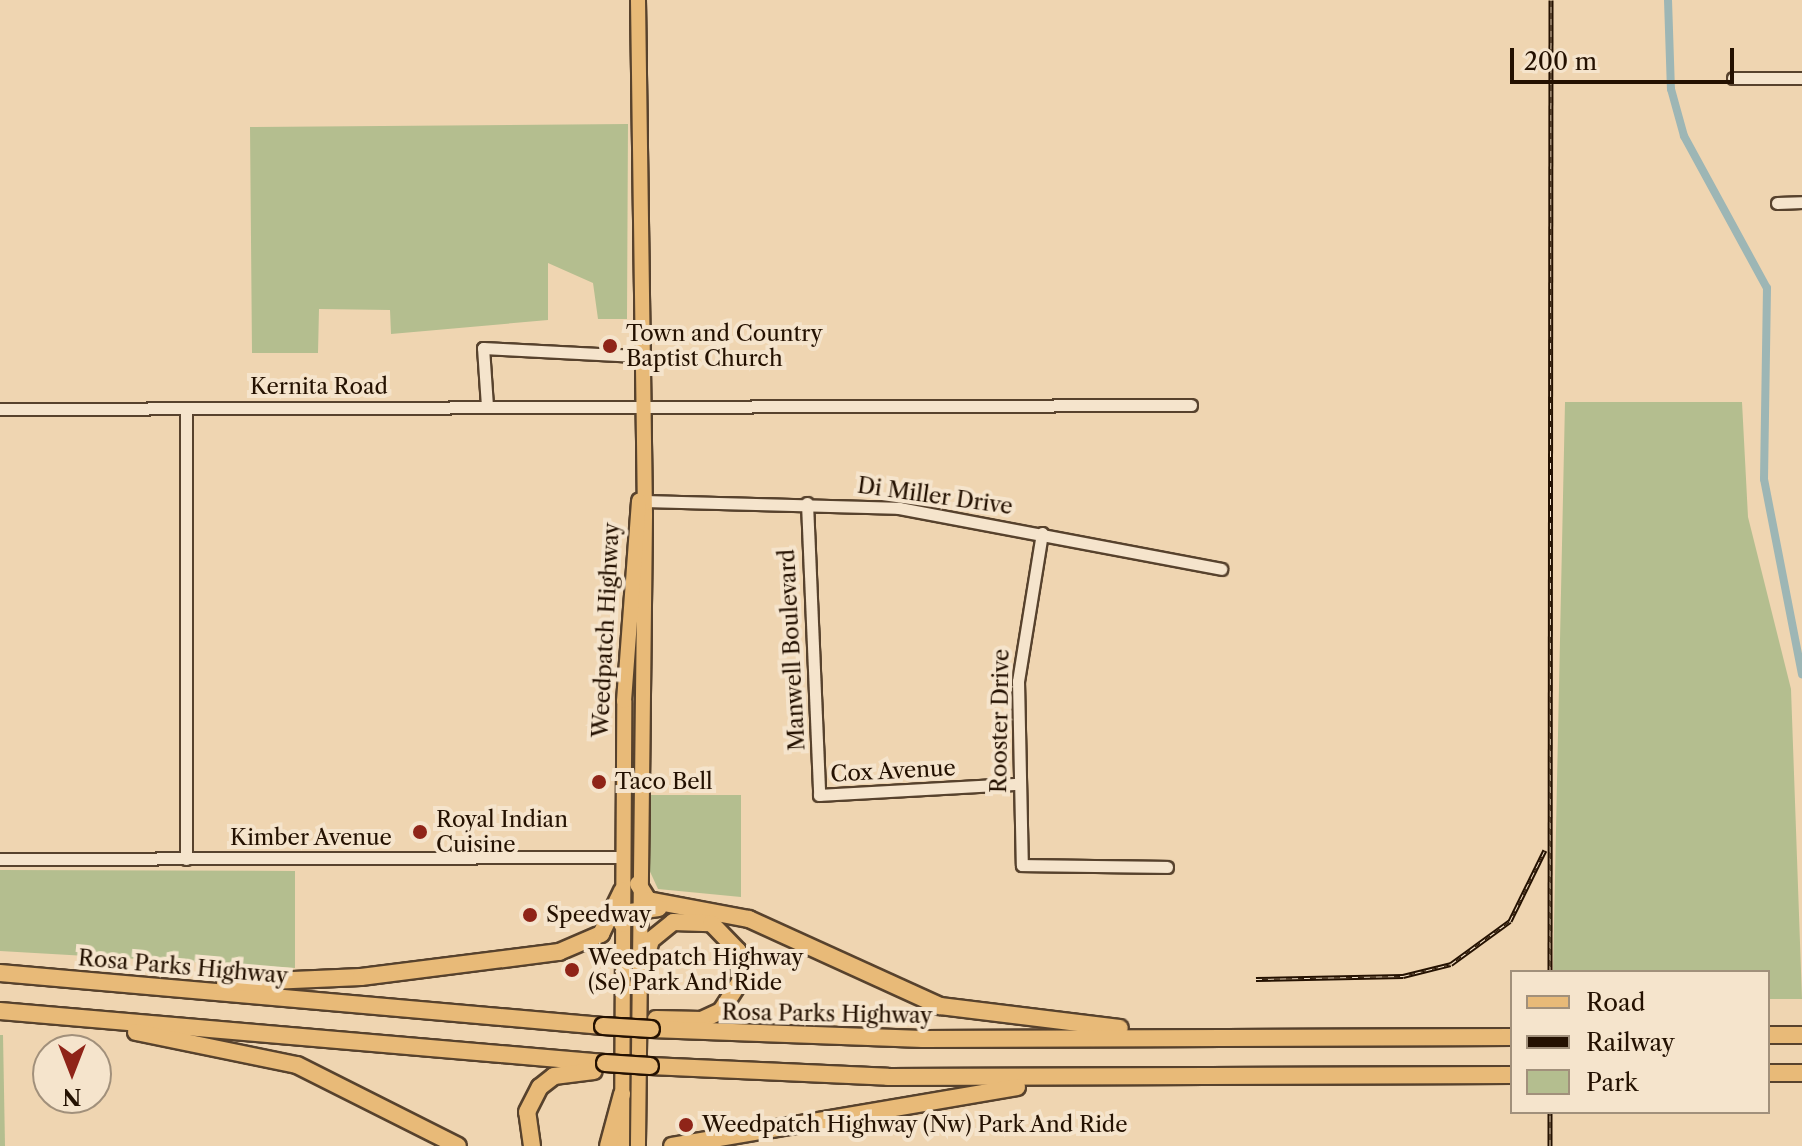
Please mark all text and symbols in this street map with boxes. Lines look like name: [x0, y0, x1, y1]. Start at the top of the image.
scale bar: [1514, 32, 1738, 82]
text: 200 m: [1524, 47, 1597, 76]
place label: Town and Country Baptist Church: [626, 320, 823, 372]
marker: Town and Country Baptist Church: [601, 337, 619, 355]
street label: Kernita Road: [250, 374, 388, 400]
street label: Di Miller Drive: [855, 472, 1015, 520]
street label: Weedpatch Highway: [587, 522, 625, 738]
street label: Manwell Boulevard: [774, 549, 810, 751]
street label: Rooster Drive: [986, 648, 1014, 794]
street label: Cox Avenue: [829, 755, 957, 787]
place label: Taco Bell: [615, 769, 713, 795]
marker: Taco Bell: [590, 773, 608, 791]
place label: Royal Indian Cuisine: [436, 806, 568, 858]
marker: Royal Indian Cuisine: [411, 823, 429, 841]
street label: Kimber Avenue: [229, 825, 393, 851]
place label: Speedway: [546, 902, 651, 928]
marker: Speedway: [521, 906, 539, 924]
place label: Weedpatch Highway (Se) Park And Ride: [588, 944, 804, 996]
street label: Rosa Parks Highway: [77, 945, 289, 989]
marker: Weedpatch Highway (Se) Park And Ride: [563, 961, 581, 979]
legend: [1510, 970, 1770, 1114]
text: Road: [1586, 988, 1645, 1017]
street label: Rosa Parks Highway: [721, 999, 933, 1029]
text: Railway: [1586, 1028, 1675, 1057]
north arrow: [32, 1034, 112, 1114]
text: Park: [1586, 1068, 1638, 1097]
text: N: [62, 1083, 82, 1110]
place label: Weedpatch Highway (Nw) Park And Ride: [702, 1112, 1130, 1138]
marker: Weedpatch Highway (Nw) Park And Ride: [677, 1116, 695, 1134]

